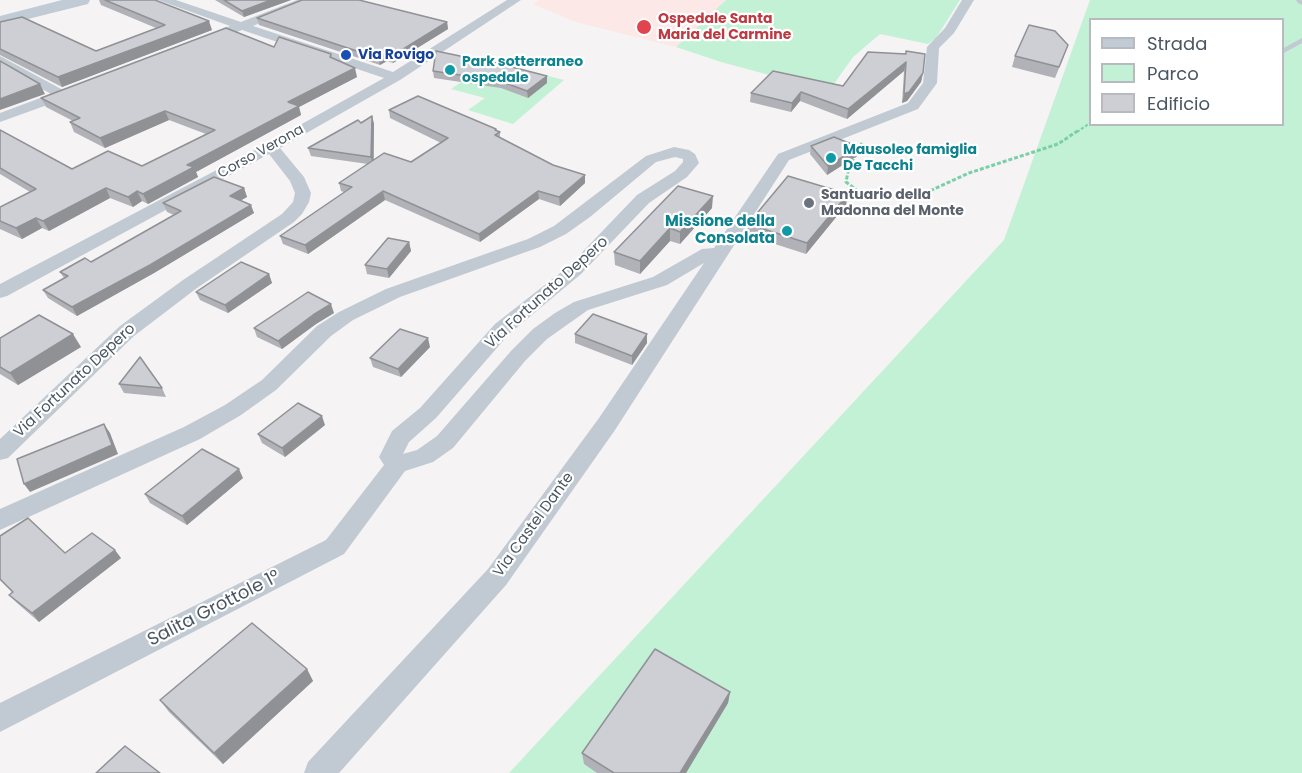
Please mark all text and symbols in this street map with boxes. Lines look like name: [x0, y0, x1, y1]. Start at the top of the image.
place label: Ospedale Santa Maria del Carmine: [658, 11, 791, 44]
marker: Ospedale Santa Maria del Carmine: [635, 18, 653, 36]
legend: [1089, 18, 1284, 126]
text: Strada: [1147, 31, 1207, 56]
place label: Via Rovigo: [358, 47, 434, 63]
marker: Via Rovigo: [339, 48, 353, 62]
place label: Park sotterraneo ospedale: [462, 54, 583, 86]
text: Parco: [1147, 61, 1199, 86]
marker: Park sotterraneo ospedale: [443, 63, 457, 77]
text: Edificio: [1147, 91, 1210, 116]
street label: Corso Verona: [215, 121, 307, 183]
place label: Mausoleo famiglia De Tacchi: [843, 142, 977, 174]
marker: Mausoleo famiglia De Tacchi: [824, 151, 838, 165]
place label: Santuario della Madonna del Monte: [821, 187, 964, 220]
marker: Santuario della Madonna del Monte: [802, 196, 816, 210]
place label: Missione della Consolata: [665, 213, 775, 248]
marker: Missione della Consolata: [780, 224, 794, 238]
street label: Via Fortunato Depero: [482, 233, 612, 353]
street label: Via Fortunato Depero: [11, 320, 139, 442]
street label: Via Castel Dante: [490, 469, 578, 581]
street label: Salita Grottole 1°: [144, 566, 284, 652]

